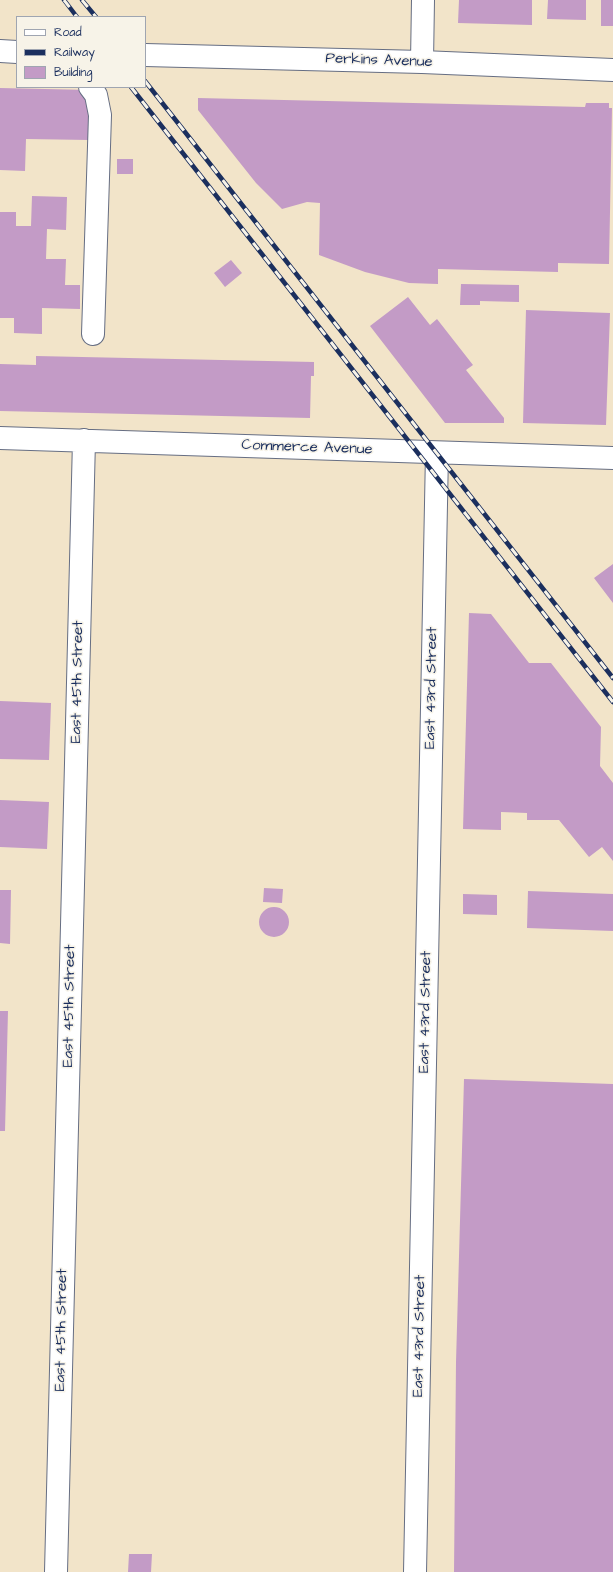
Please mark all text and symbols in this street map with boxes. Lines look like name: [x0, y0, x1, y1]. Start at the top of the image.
legend: [16, 16, 146, 88]
text: Road: [54, 24, 82, 41]
text: Railway: [54, 44, 95, 61]
street label: Perkins Avenue: [325, 50, 433, 72]
text: Building: [54, 64, 92, 81]
street label: Commerce Avenue: [241, 437, 373, 459]
street label: East 45th Street: [68, 620, 88, 744]
street label: East 43rd Street: [422, 627, 442, 749]
street label: East 45th Street: [60, 944, 80, 1068]
street label: East 43rd Street: [416, 951, 436, 1073]
street label: East 45th Street: [52, 1268, 72, 1392]
street label: East 43rd Street: [410, 1275, 430, 1397]

